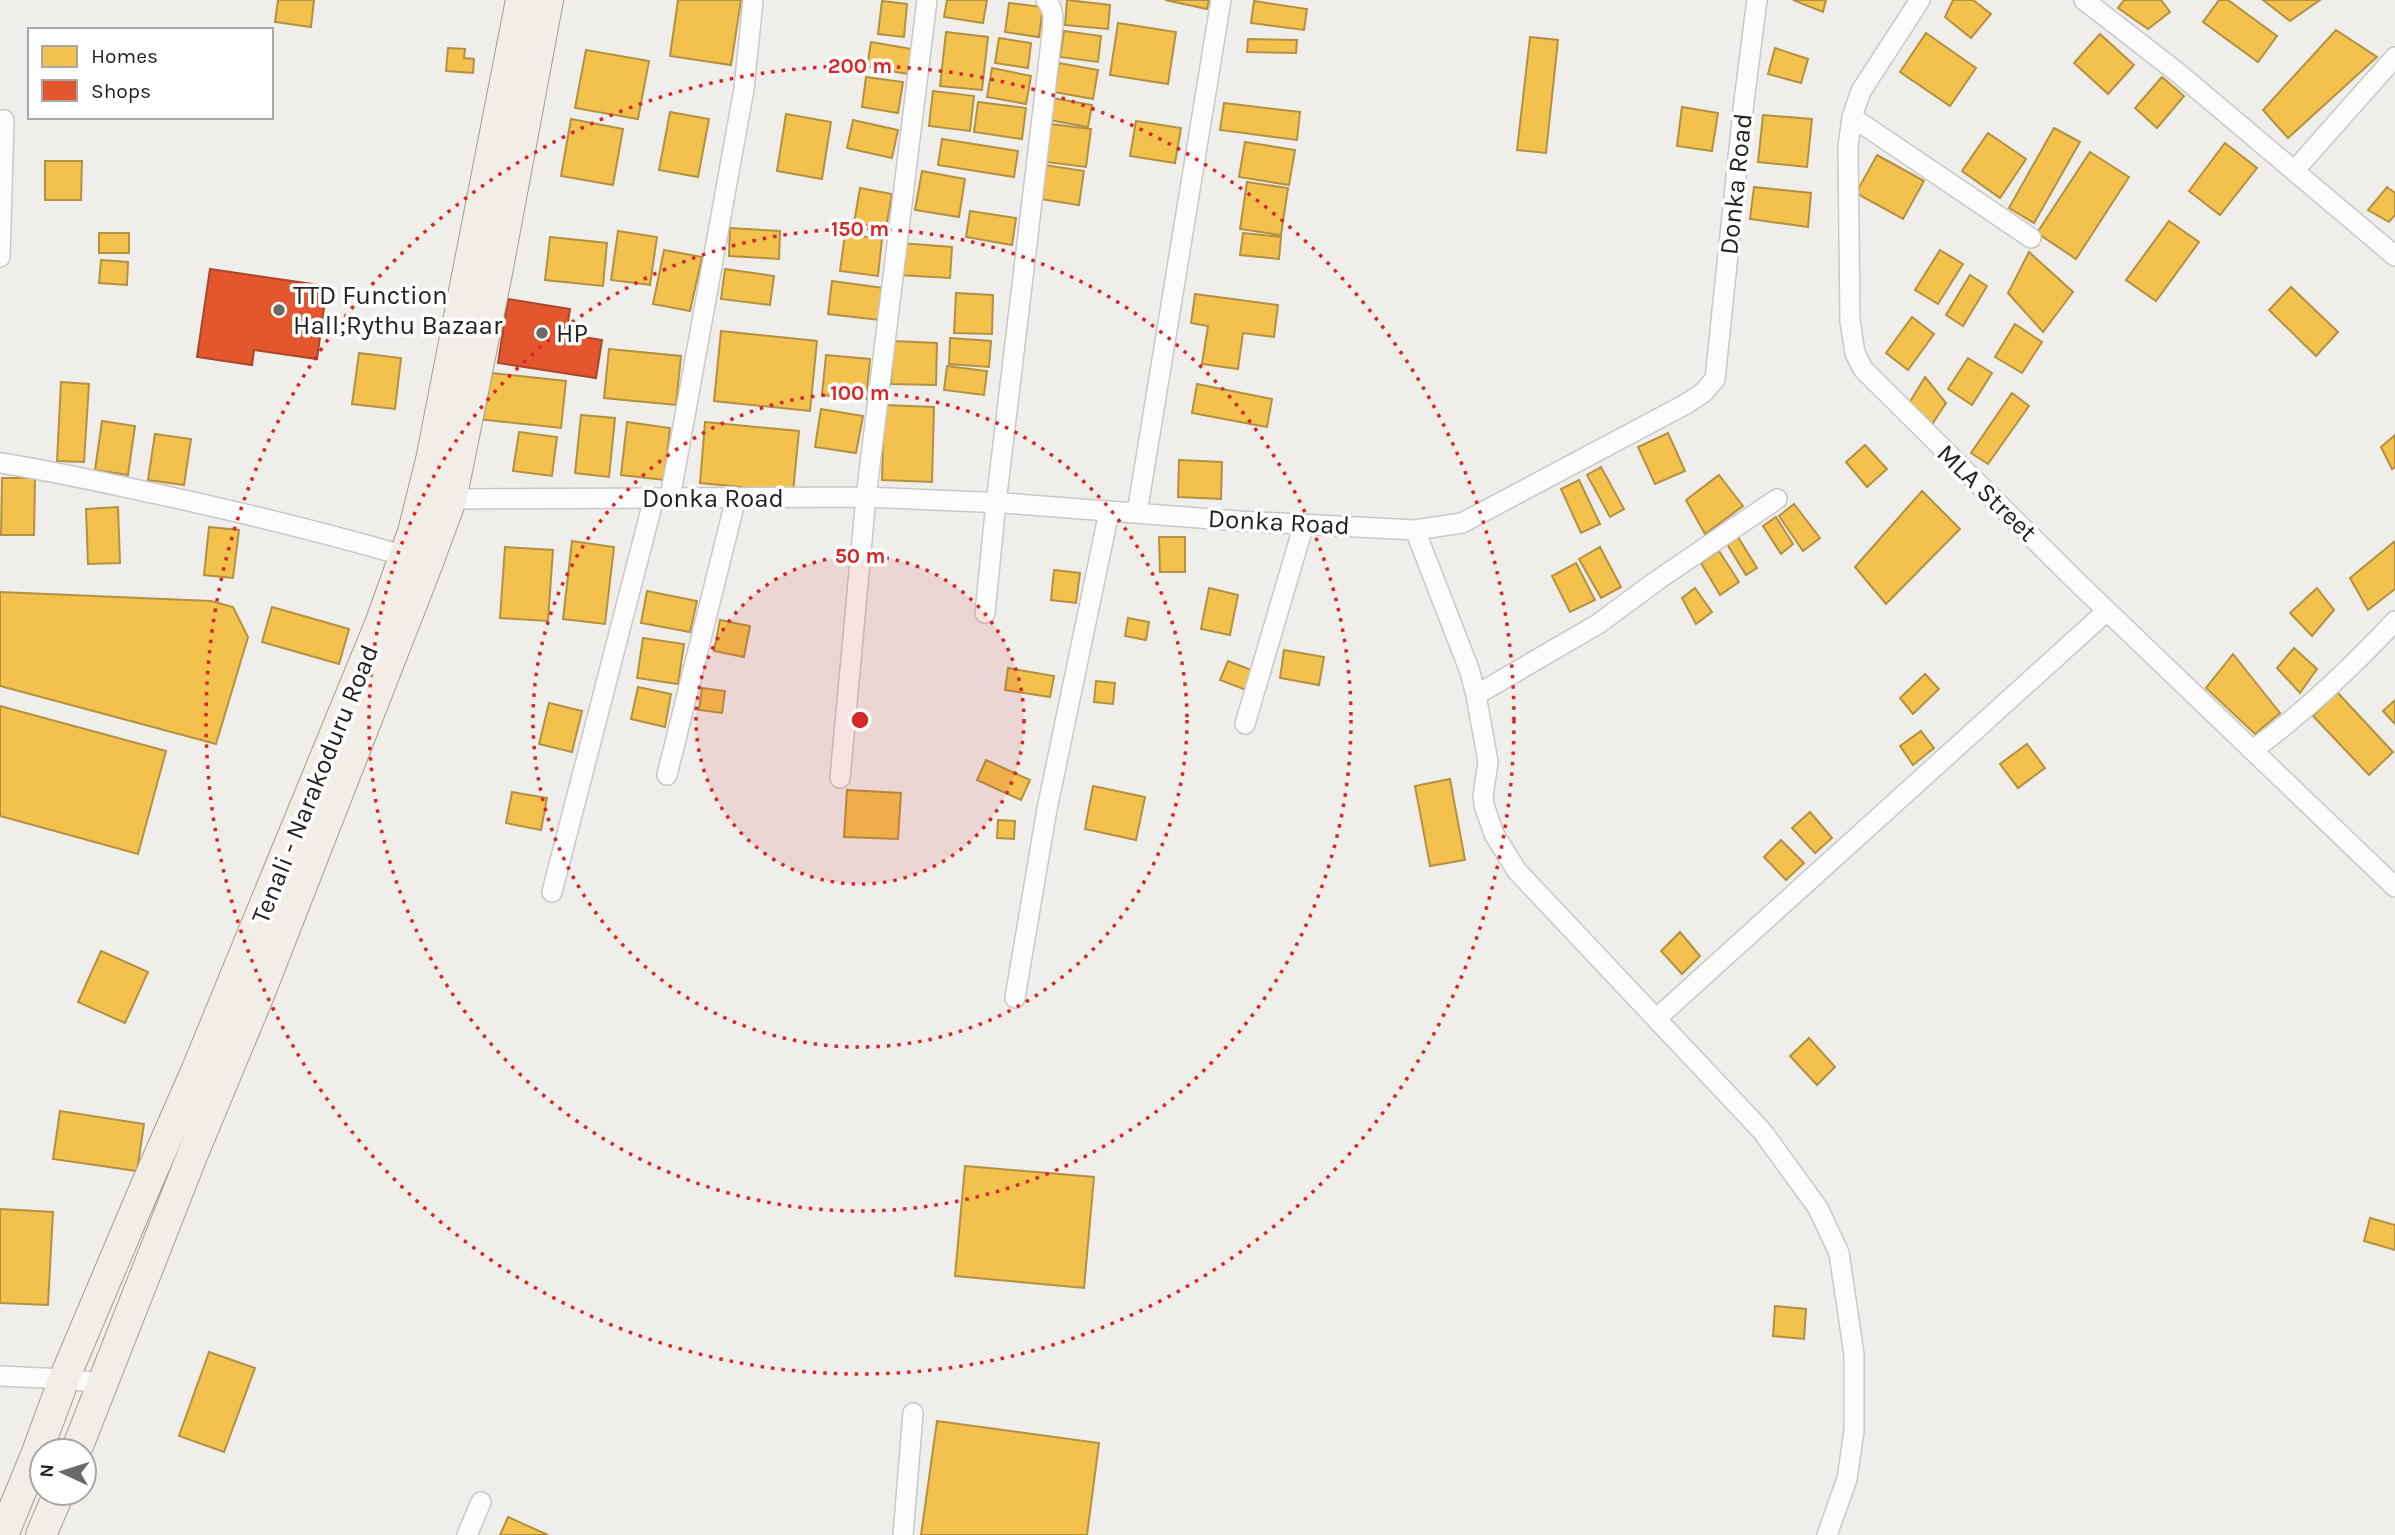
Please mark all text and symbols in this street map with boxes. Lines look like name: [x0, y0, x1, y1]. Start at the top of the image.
legend: [28, 28, 273, 119]
text: Homes: [91, 44, 158, 68]
text: 200 m: [828, 54, 892, 78]
text: Shops: [91, 79, 151, 103]
street label: Donka Road: [1713, 112, 1759, 256]
text: 150 m: [831, 217, 889, 241]
place label: TTD Function Hall;Rythu Bazaar: [293, 280, 503, 341]
marker: TTD Function Hall;Rythu Bazaar: [271, 302, 287, 318]
place label: HP: [556, 318, 588, 349]
marker: HP: [534, 325, 550, 341]
text: 100 m: [830, 381, 890, 405]
street label: MLA Street: [1931, 438, 2043, 548]
street label: Donka Road: [642, 483, 784, 514]
street label: Donka Road: [1207, 503, 1351, 541]
text: 50 m: [835, 544, 885, 568]
street label: Tenali - Narakoduru Road: [245, 640, 385, 928]
centre of rings: [848, 708, 872, 732]
north arrow: [28, 1437, 98, 1507]
text: N: [36, 1463, 58, 1478]

